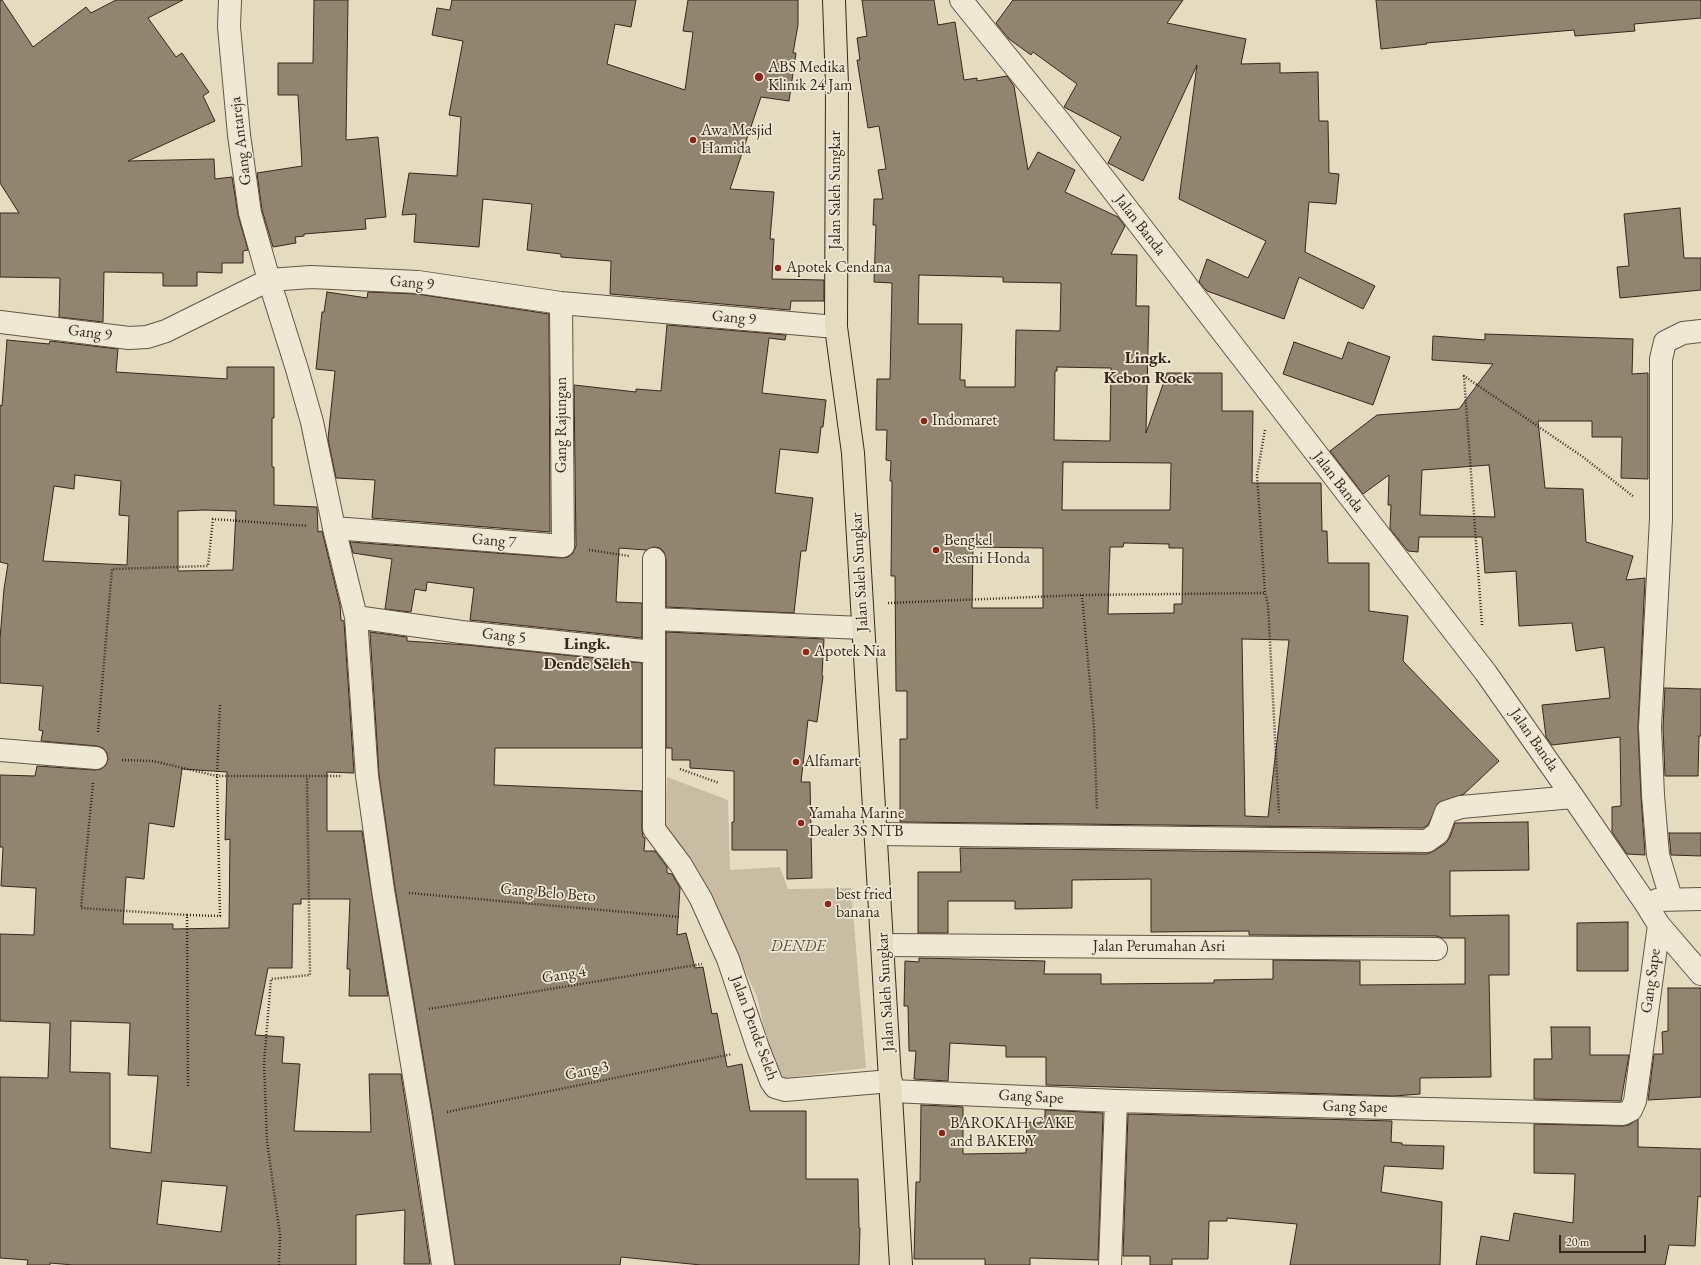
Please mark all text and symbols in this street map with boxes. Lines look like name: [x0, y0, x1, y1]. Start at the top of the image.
place label: ABS Medika Klinik 24 Jam: [768, 58, 853, 96]
marker: ABS Medika Klinik 24 Jam: [753, 71, 765, 83]
street label: Gang Antareja: [226, 96, 256, 186]
place label: Awa Mesjid Hamida: [701, 121, 772, 159]
street label: Jalan Saleh Sungkar: [826, 130, 846, 250]
marker: Awa Mesjid Hamida: [688, 135, 698, 145]
street label: Jalan Banda: [1110, 191, 1170, 259]
place label: Apotek Cendana: [786, 258, 891, 278]
marker: Apotek Cendana: [773, 263, 783, 273]
street label: Gang 9: [389, 272, 435, 294]
street label: Gang 9: [711, 307, 757, 329]
street label: Gang 9: [67, 321, 113, 345]
district label: Lingk. Kebon Roek: [1104, 348, 1192, 388]
street label: Gang Rajungan: [552, 377, 572, 473]
place label: Indomaret: [932, 411, 997, 431]
marker: Indomaret: [919, 416, 929, 426]
street label: Jalan Banda: [1308, 448, 1368, 516]
street label: Jalan Saleh Sungkar: [847, 512, 873, 632]
street label: Gang 7: [471, 530, 517, 552]
place label: Bengkel Resmi Honda: [944, 531, 1030, 569]
marker: Bengkel Resmi Honda: [931, 545, 941, 555]
street label: Gang 5: [481, 624, 527, 648]
district label: Lingk. Dende Seleh: [544, 634, 630, 674]
place label: Apotek Nia: [814, 642, 886, 662]
marker: Apotek Nia: [801, 647, 811, 657]
street label: Jalan Banda: [1505, 705, 1563, 775]
place label: Alfamart: [804, 752, 859, 772]
marker: Alfamart: [791, 757, 801, 767]
place label: Yamaha Marine Dealer 3S NTB: [809, 804, 904, 842]
marker: Yamaha Marine Dealer 3S NTB: [796, 818, 806, 828]
street label: Gang Belo Beto: [499, 879, 597, 907]
place label: best fried banana: [836, 885, 892, 923]
marker: best fried banana: [823, 899, 833, 909]
street label: Jalan Saleh Sungkar: [873, 932, 899, 1052]
park label: DENDE: [771, 937, 825, 957]
street label: Jalan Perumahan Asri: [1093, 937, 1225, 957]
street label: Gang Sape: [1637, 947, 1665, 1015]
street label: Gang 4: [541, 962, 587, 988]
street label: Jalan Dende Seleh: [726, 973, 782, 1083]
street label: Gang 3: [563, 1057, 611, 1085]
street label: Gang Sape: [998, 1086, 1064, 1108]
street label: Gang Sape: [1322, 1097, 1388, 1117]
place label: BAROKAH CAKE and BAKERY: [950, 1114, 1075, 1152]
marker: BAROKAH CAKE and BAKERY: [937, 1128, 947, 1138]
scale bar: [1561, 1227, 1648, 1253]
text: 20 m: [1566, 1234, 1589, 1250]

